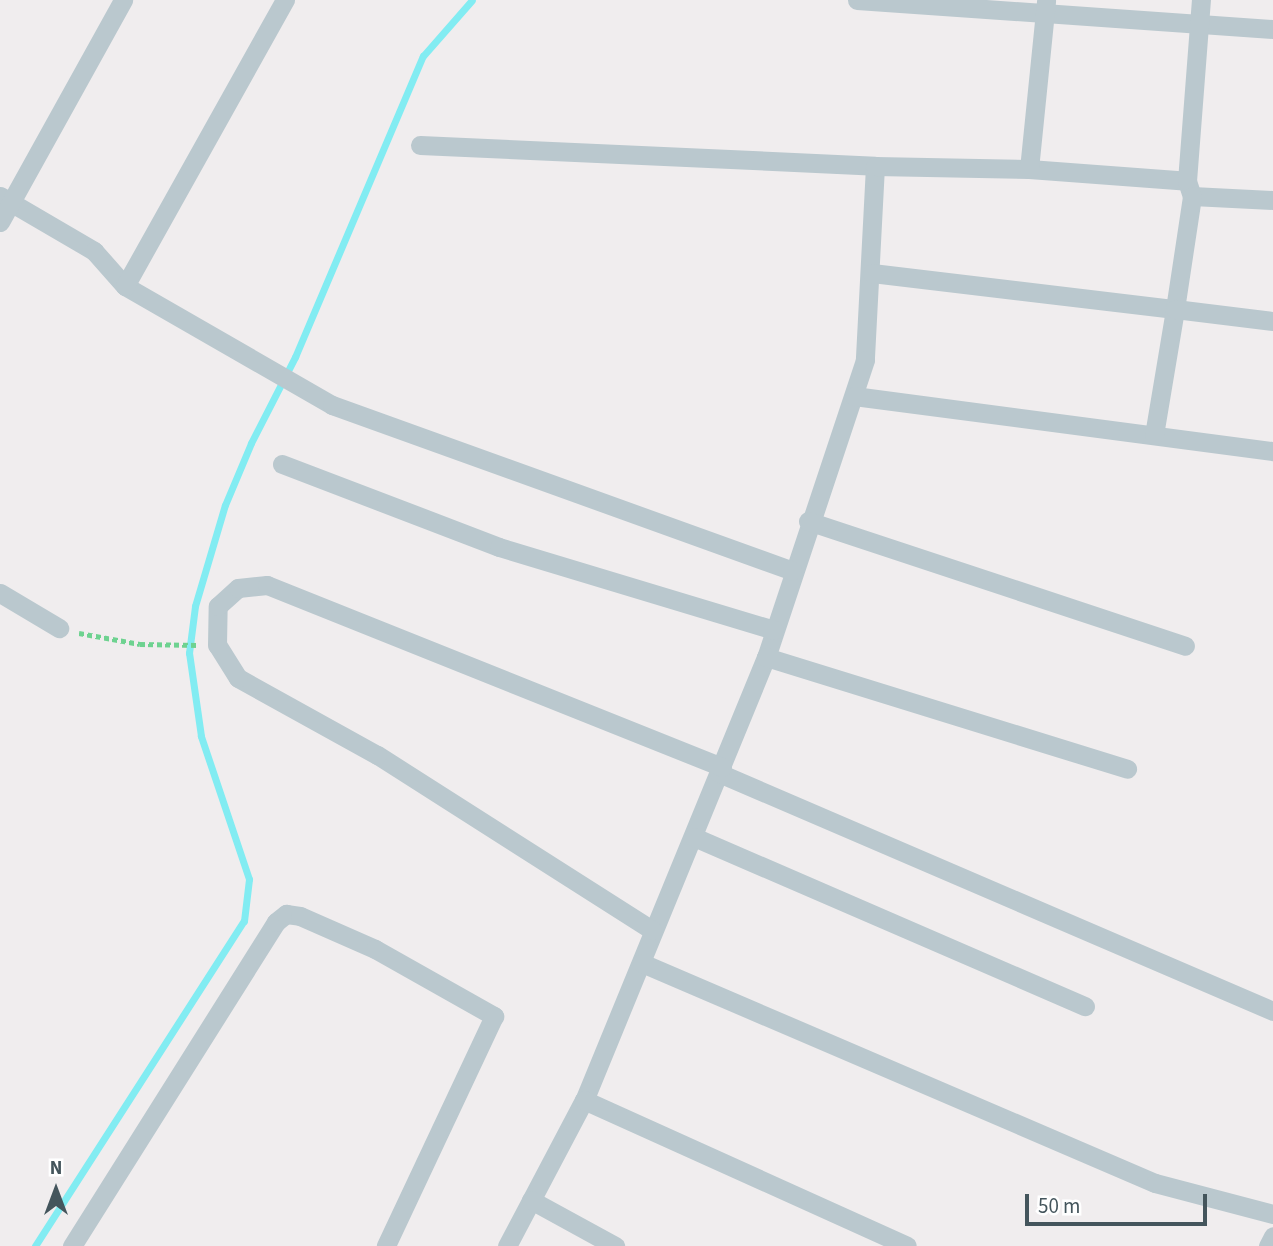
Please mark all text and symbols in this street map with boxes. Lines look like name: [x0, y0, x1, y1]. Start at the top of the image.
north arrow: [21, 1155, 91, 1225]
text: N: [50, 1155, 62, 1182]
scale bar: [1028, 1180, 1210, 1224]
text: 50 m: [1038, 1191, 1080, 1221]

